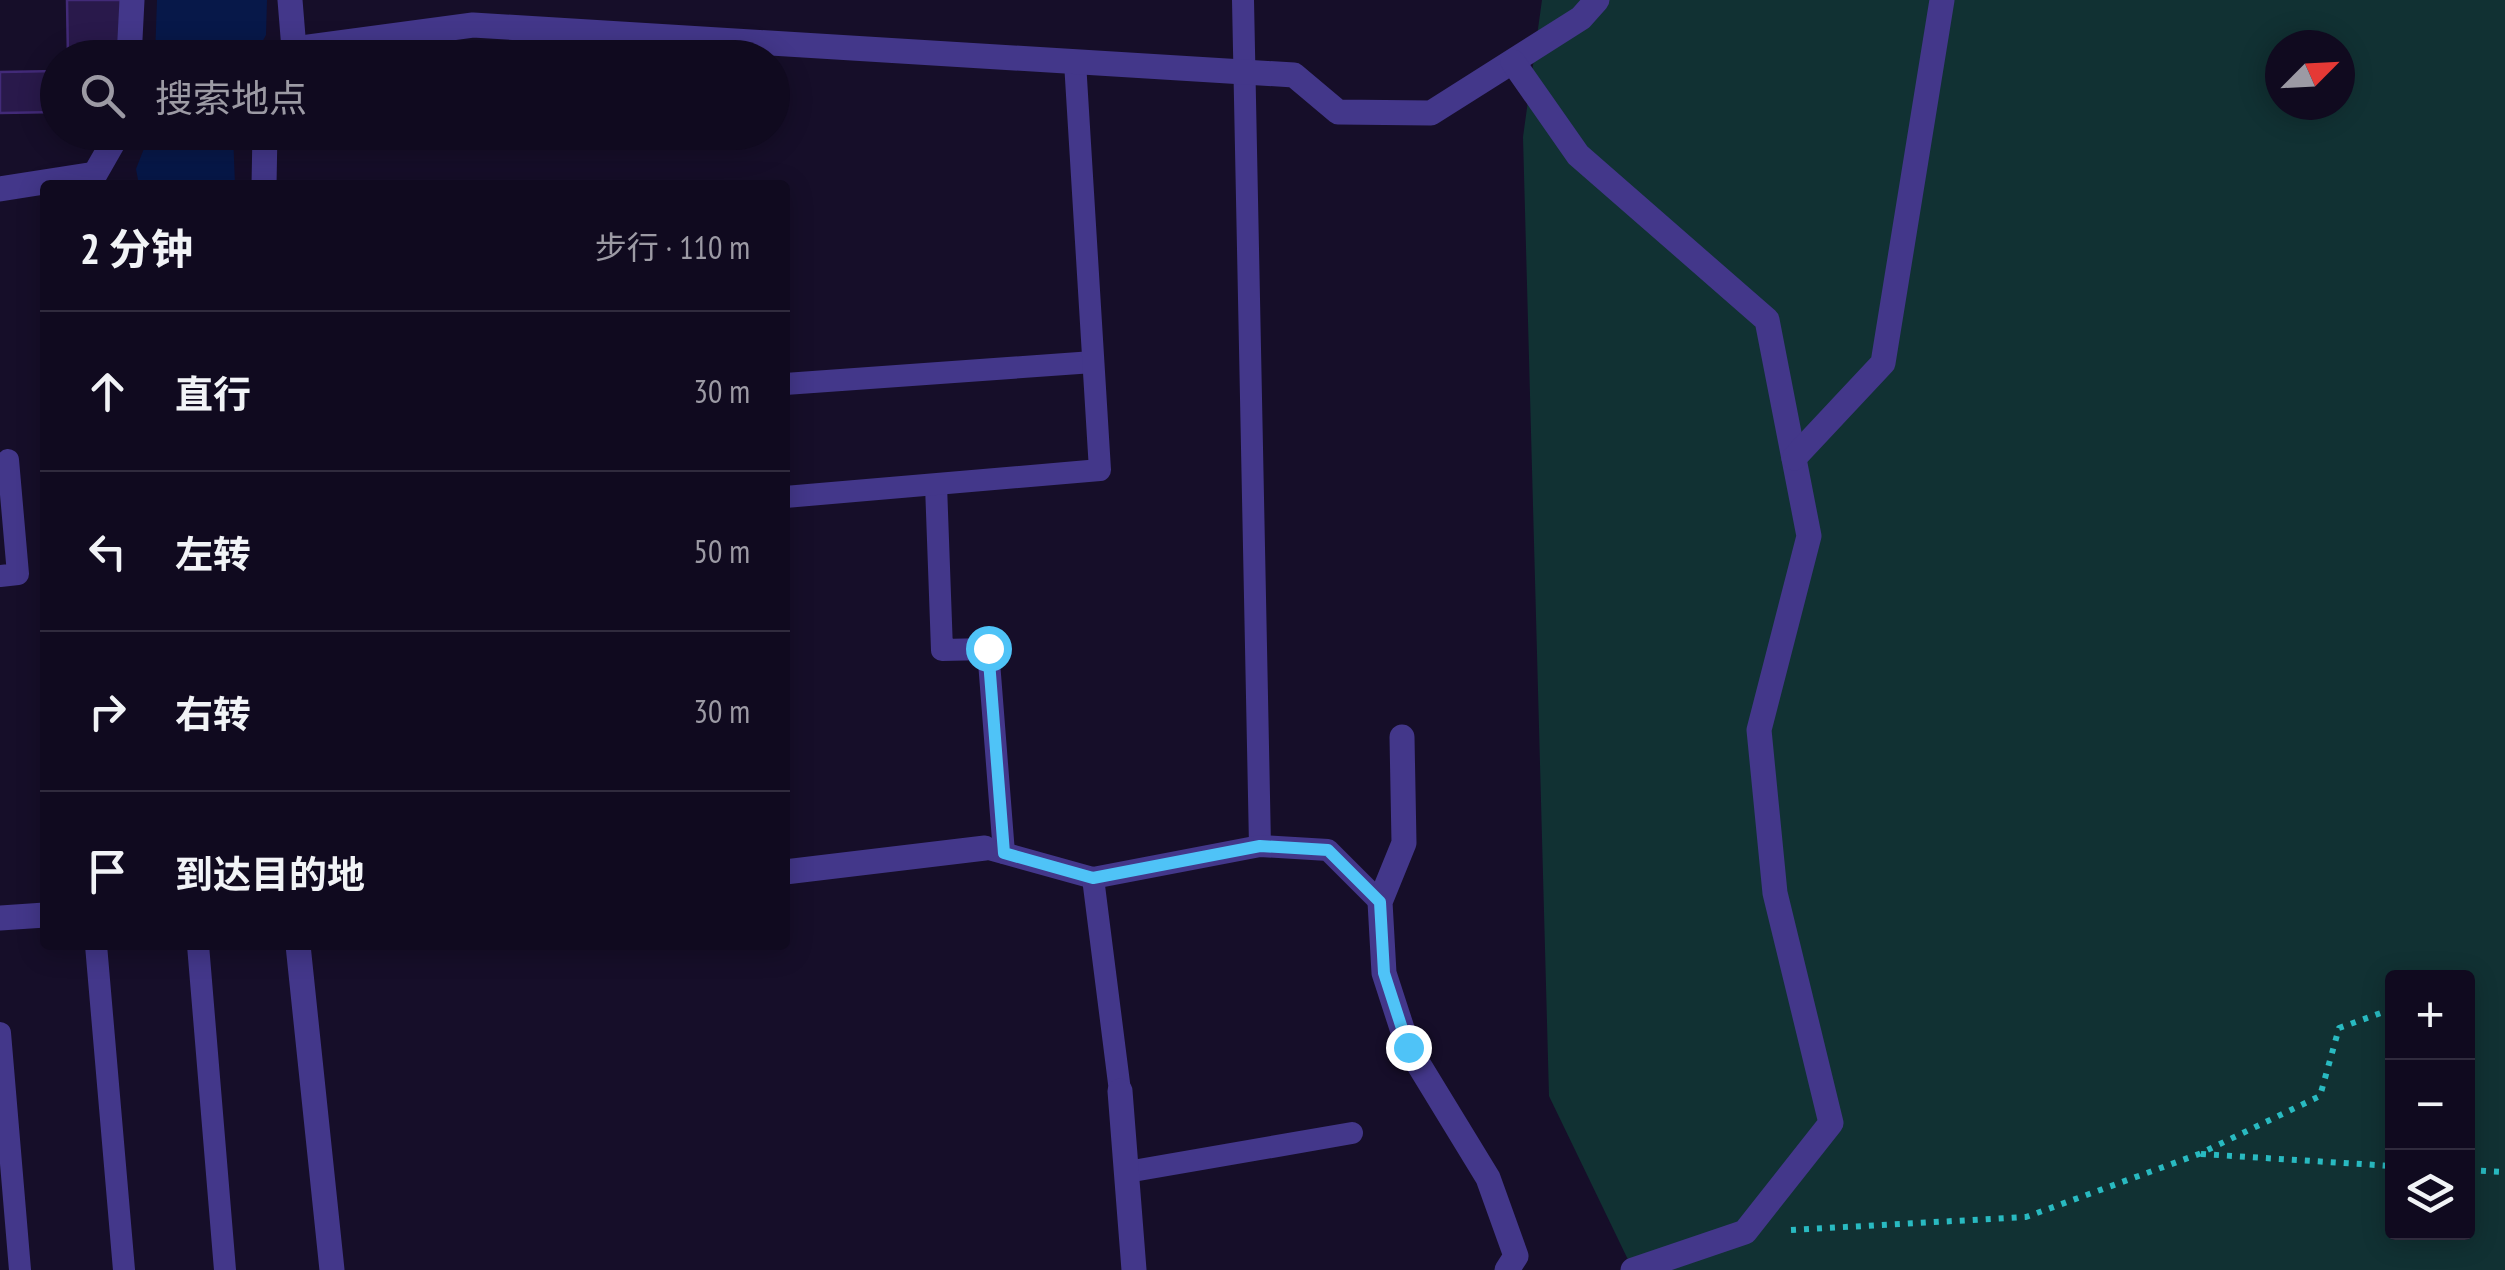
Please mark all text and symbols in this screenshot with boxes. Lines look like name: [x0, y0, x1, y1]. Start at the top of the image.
north arrow: [2265, 30, 2355, 120]
search box: [40, 40, 790, 150]
icon: search: [75, 68, 130, 123]
text: 搜索地点: [155, 73, 307, 122]
text: 2 分钟: [80, 221, 193, 276]
text: 步行 · 110 m: [595, 226, 750, 268]
icon: ahead: [80, 364, 135, 419]
text: 直行: [175, 369, 251, 418]
text: 30 m: [694, 370, 750, 412]
icon: left: [80, 524, 135, 579]
text: 左转: [175, 529, 251, 578]
text: 50 m: [694, 530, 750, 572]
route start: [966, 626, 1012, 672]
icon: right: [80, 684, 135, 739]
text: 右转: [175, 689, 251, 738]
text: 30 m: [694, 690, 750, 732]
icon: arrive: [80, 844, 135, 899]
text: 到达目的地: [175, 849, 365, 898]
map controls: [2385, 970, 2475, 1240]
button: +: [2385, 970, 2475, 1060]
route end: [1386, 1025, 1432, 1071]
button: −: [2385, 1060, 2475, 1150]
button: layers: [2385, 1150, 2475, 1240]

